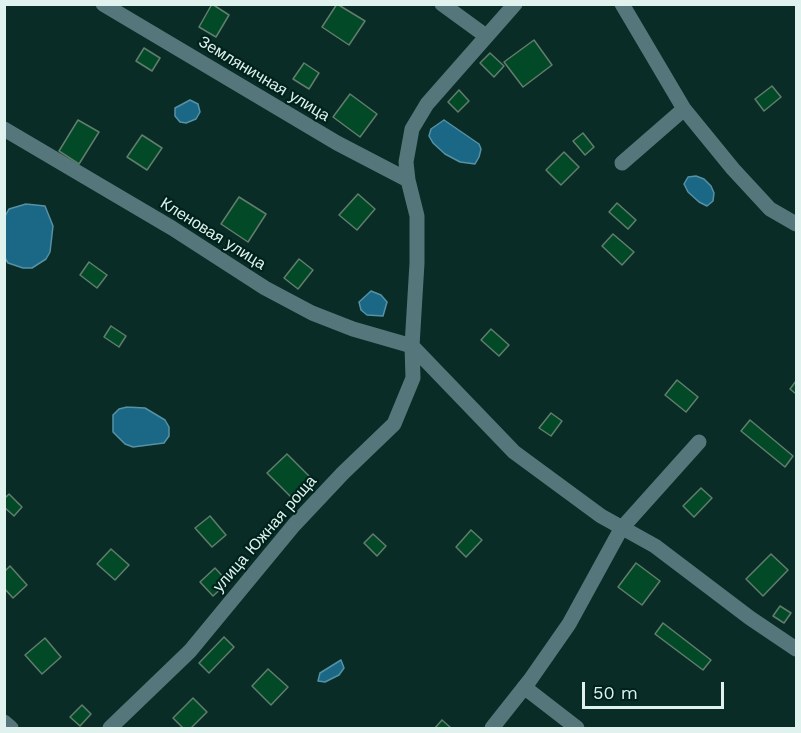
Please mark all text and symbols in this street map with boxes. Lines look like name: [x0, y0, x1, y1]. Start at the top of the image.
street label: Земляничная улица: [195, 32, 333, 126]
street label: Кленовая улица: [157, 194, 269, 274]
street label: улица Южная роща: [209, 472, 321, 596]
scale bar: [585, 670, 728, 708]
text: 50 m: [593, 682, 638, 703]

